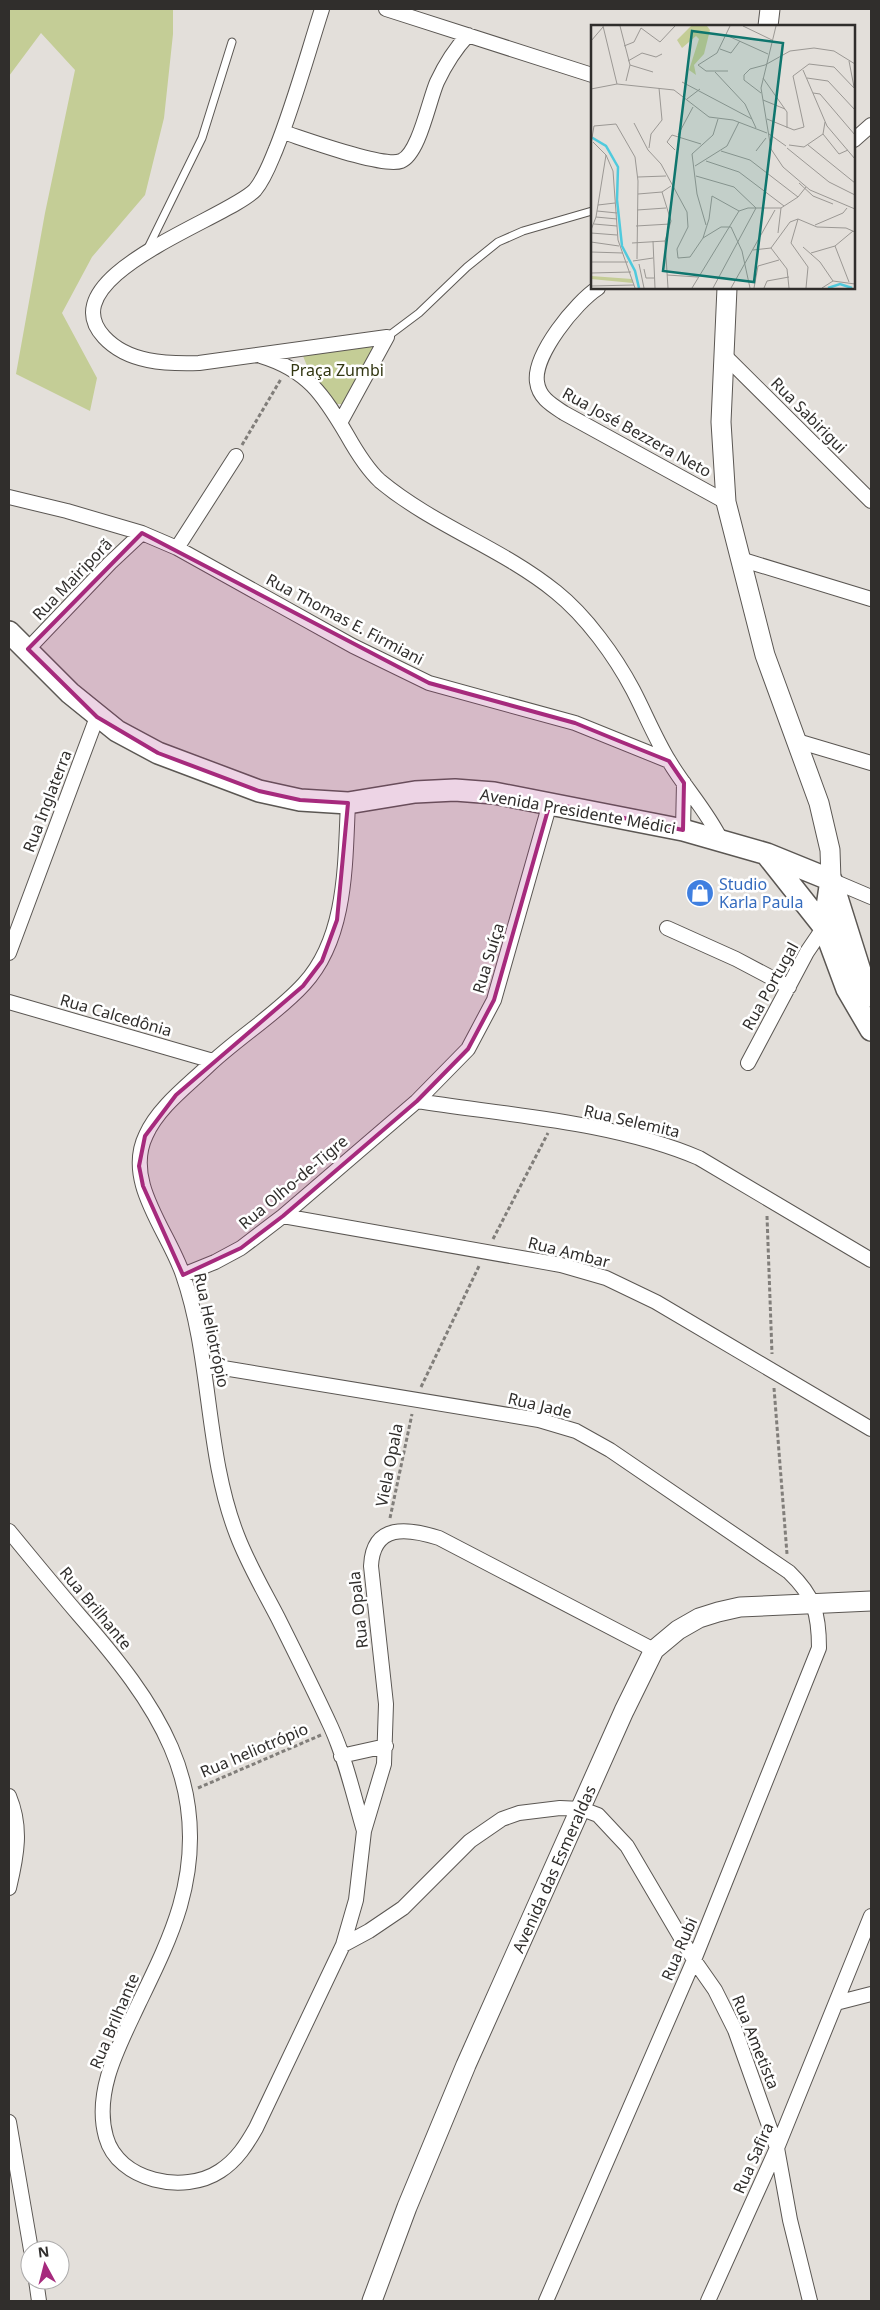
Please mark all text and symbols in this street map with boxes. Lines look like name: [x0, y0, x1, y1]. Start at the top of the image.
inset map: [591, 25, 855, 289]
park label: Praça Zumbi: [290, 359, 384, 381]
street label: Rua Sabirigui: [766, 372, 852, 458]
street label: Rua José Bezzera Neto: [559, 382, 715, 482]
street label: Rua Mairiporã: [27, 533, 117, 625]
street label: Rua Thomas E. Firmiani: [262, 568, 428, 670]
street label: Rua Inglaterra: [17, 747, 77, 855]
street label: Avenida Presidente Médici: [479, 783, 677, 839]
place label: Studio Karla Paula: [719, 873, 803, 913]
shop icon: Studio Karla Paula: [685, 878, 715, 908]
street label: Rua Suíça: [467, 920, 509, 996]
street label: Rua Portugal: [737, 938, 803, 1034]
street label: Rua Calcedônia: [57, 989, 175, 1041]
street label: Rua Selemita: [582, 1099, 682, 1143]
street label: Rua Olho-de-Tigre: [234, 1130, 352, 1234]
street label: Rua Ambar: [526, 1231, 613, 1273]
street label: Rua Heliotrópio: [189, 1270, 235, 1390]
street label: Rua Jade: [506, 1387, 574, 1423]
street label: Viela Opala: [370, 1421, 408, 1509]
street label: Rua Brilhante: [55, 1562, 137, 1654]
street label: Rua Opala: [343, 1570, 373, 1650]
street label: Rua heliotrópio: [197, 1717, 311, 1783]
street label: Avenida das Esmeraldas: [507, 1782, 601, 1956]
street label: Rua Rubi: [656, 1914, 702, 1984]
street label: Rua Brilhante: [84, 1970, 144, 2072]
street label: Rua Ametista: [727, 1992, 785, 2092]
street label: Rua Safira: [728, 2119, 778, 2197]
north arrow: [20, 2240, 70, 2290]
text: N: [37, 2241, 50, 2262]

